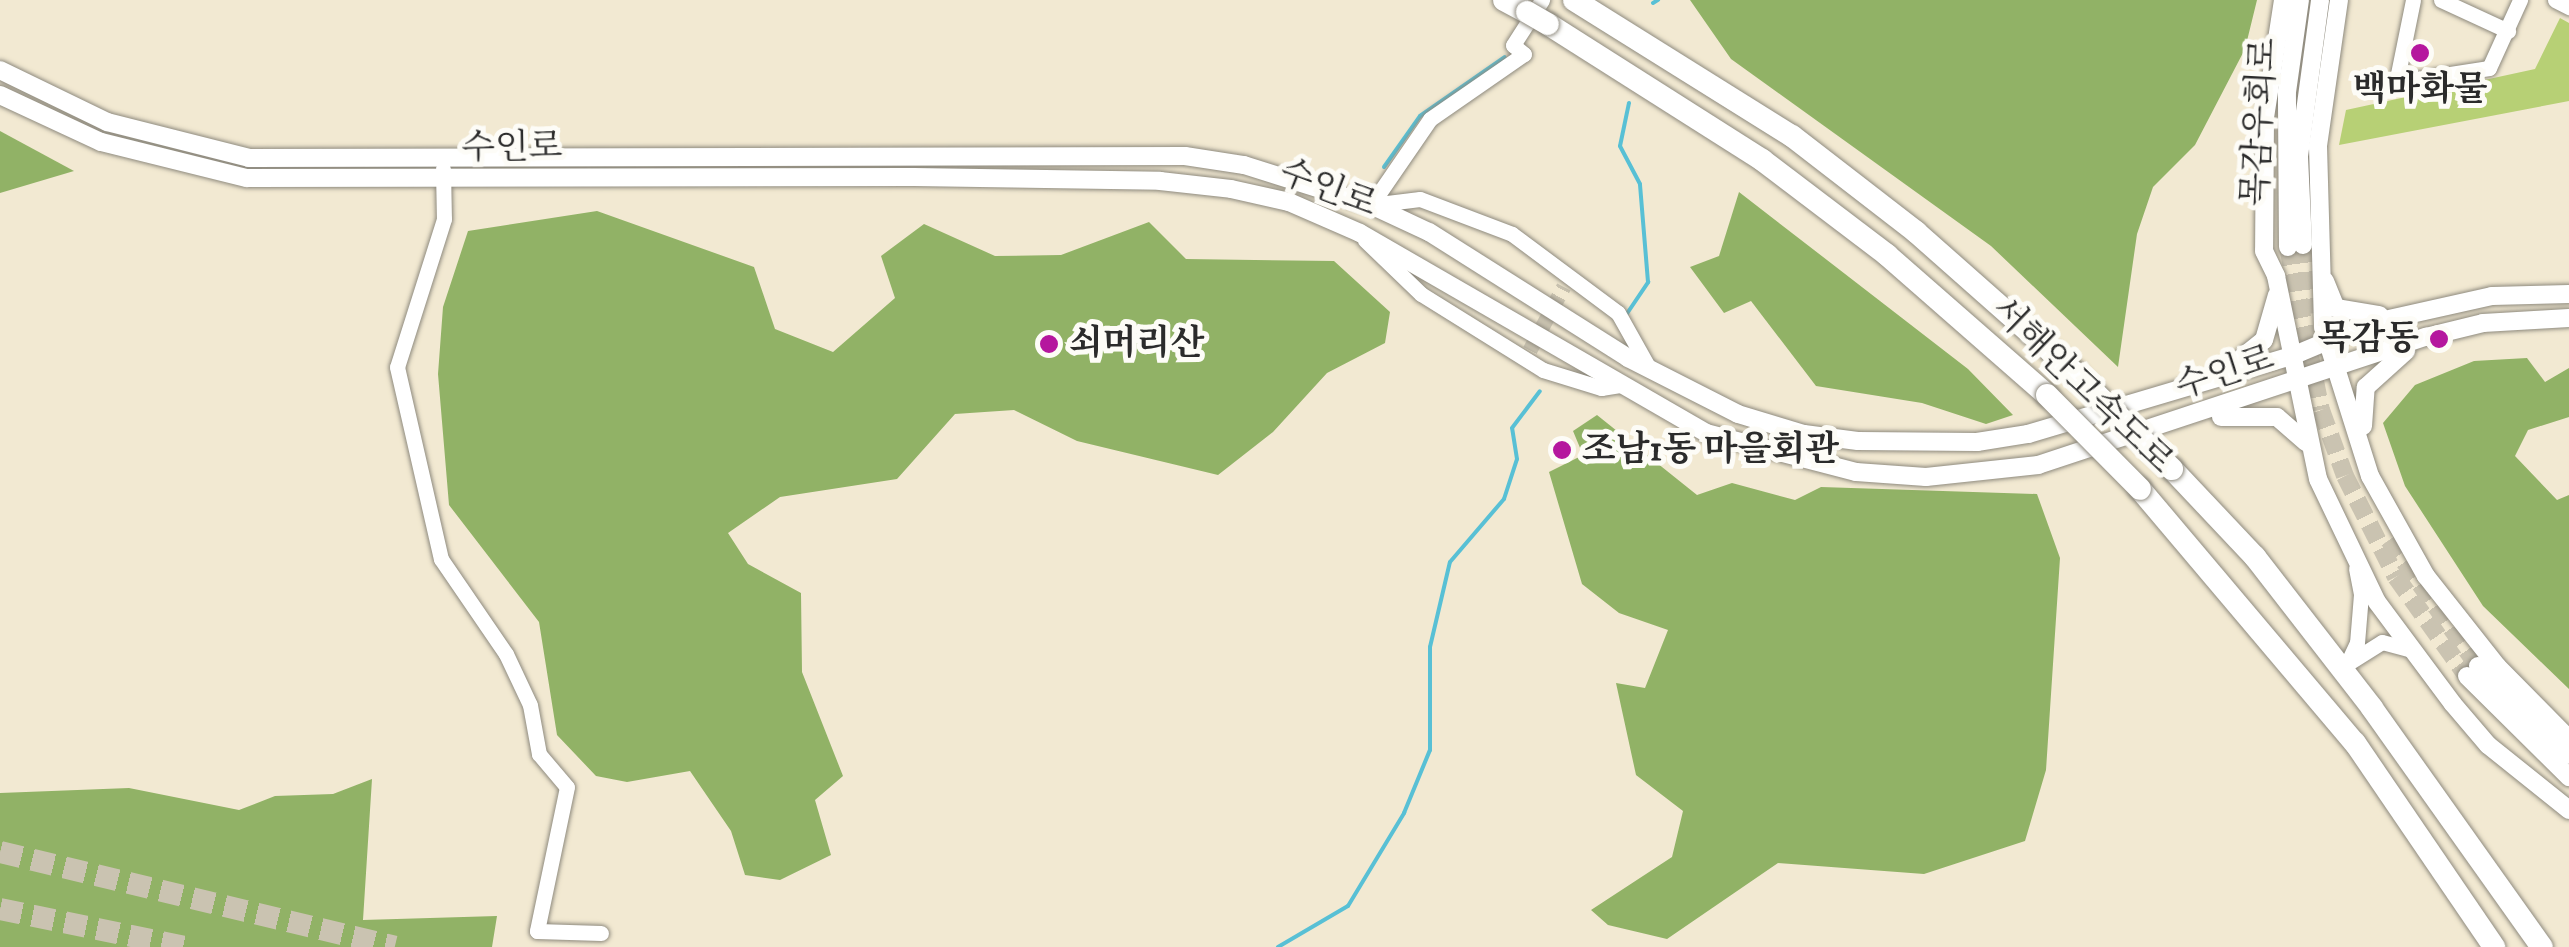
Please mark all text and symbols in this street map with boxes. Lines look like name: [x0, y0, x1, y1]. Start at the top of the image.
street label: 목감우회로: [2235, 36, 2285, 208]
marker: 백마화물: [2409, 42, 2431, 64]
place label: 백마화물: [2352, 69, 2488, 111]
street label: 수인로: [461, 126, 563, 170]
street label: 수인로: [1273, 151, 1383, 227]
street label: 서해안고속도로: [1982, 289, 2182, 483]
place label: 목감동: [2318, 318, 2419, 360]
place label: 쇠머리산: [1069, 323, 1204, 365]
marker: 목감동: [2428, 328, 2450, 350]
marker: 쇠머리산: [1038, 333, 1060, 355]
street label: 수인로: [2170, 337, 2280, 409]
place label: 조남1동 마을회관: [1582, 429, 1839, 471]
marker: 조남1동 마을회관: [1551, 439, 1573, 461]

